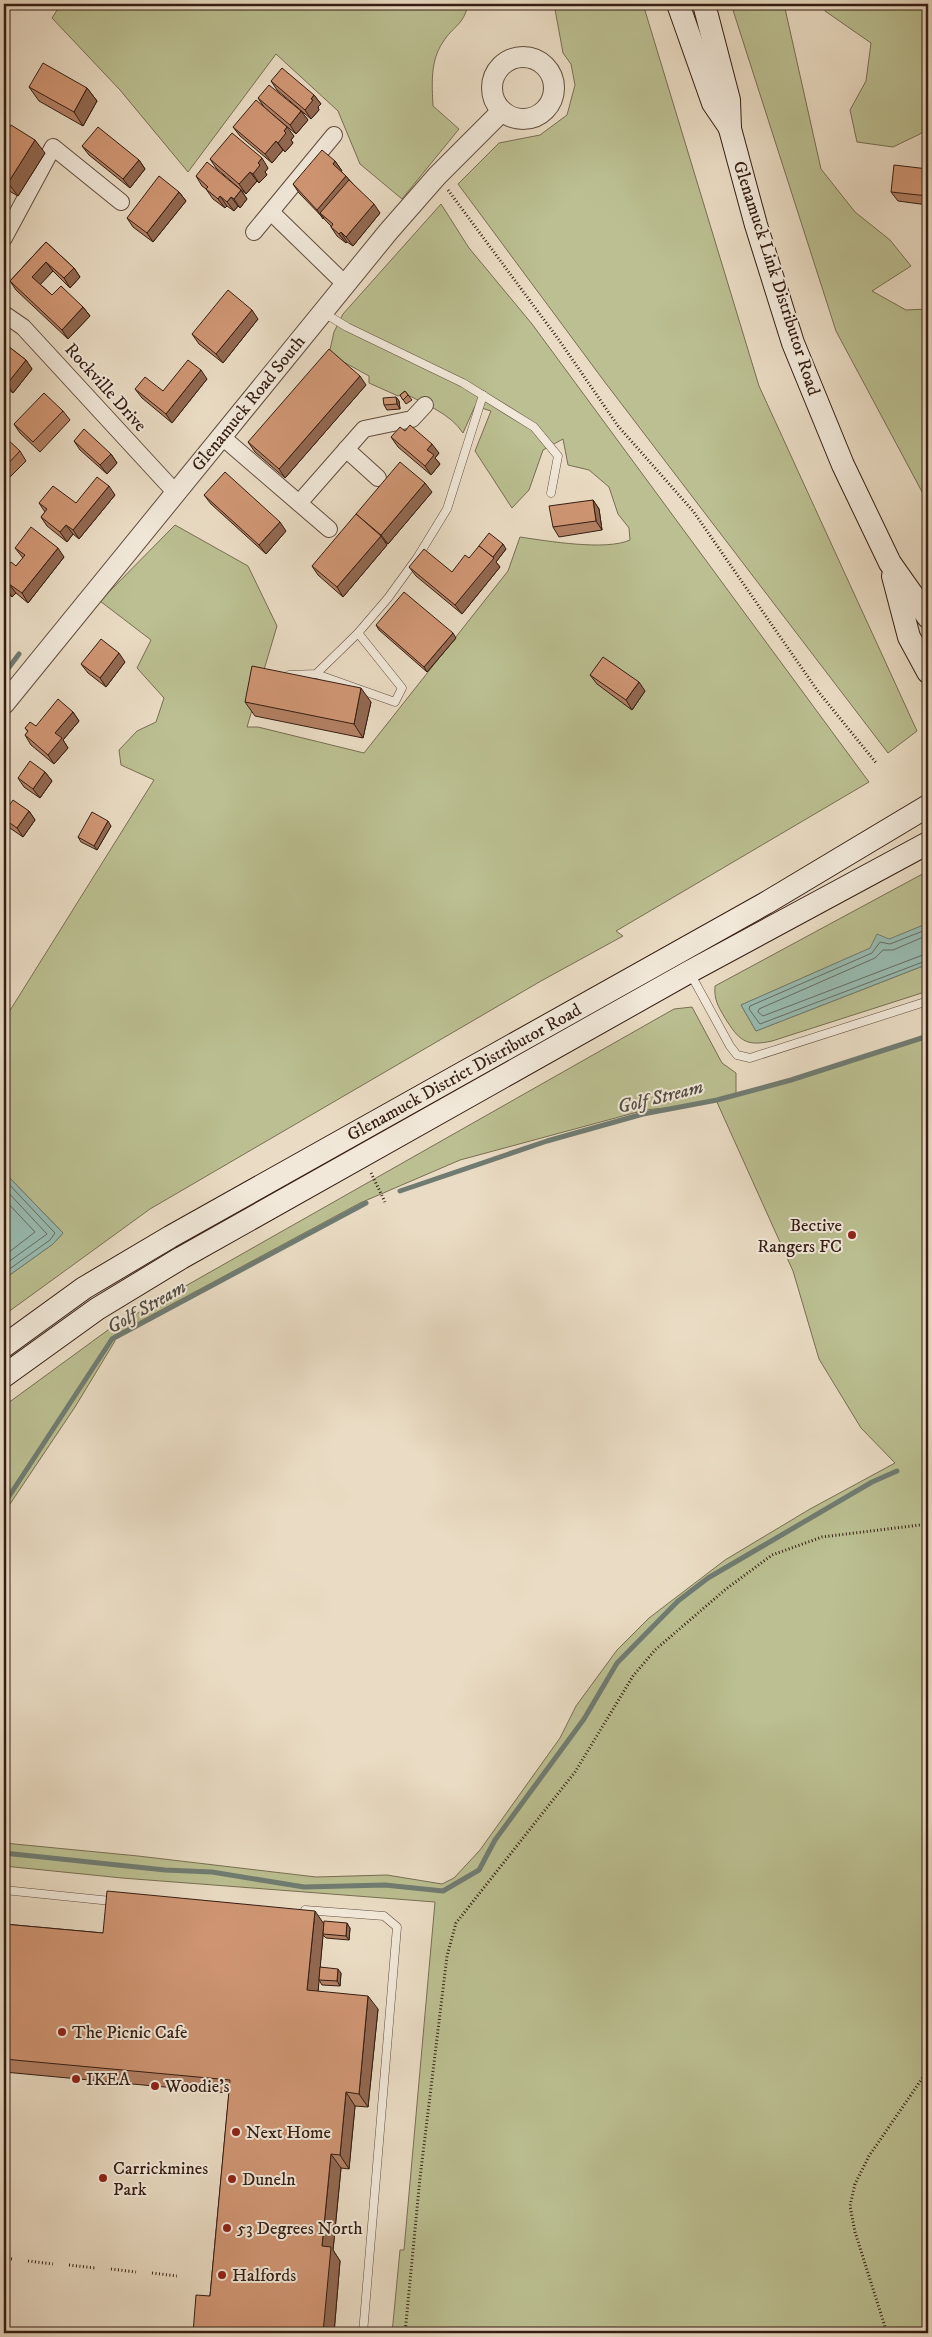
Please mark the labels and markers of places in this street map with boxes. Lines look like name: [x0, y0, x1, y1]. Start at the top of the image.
place label: Bective Rangers FC: [757, 1215, 842, 1258]
marker: Bective Rangers FC: [846, 1229, 858, 1241]
place label: The Picnic Cafe: [72, 2022, 188, 2044]
marker: The Picnic Cafe: [56, 2026, 68, 2038]
place label: IKEA: [86, 2069, 131, 2091]
marker: IKEA: [70, 2073, 82, 2085]
place label: Woodie's: [164, 2076, 230, 2098]
marker: Woodie's: [149, 2080, 161, 2092]
place label: Next Home: [246, 2122, 331, 2144]
marker: Next Home: [230, 2126, 242, 2138]
place label: Carrickmines Park: [113, 2158, 208, 2201]
place label: Duneln: [242, 2169, 296, 2191]
marker: Carrickmines Park: [97, 2172, 109, 2184]
marker: Duneln: [226, 2173, 238, 2185]
place label: 53 Degrees North: [237, 2218, 363, 2240]
marker: 53 Degrees North: [221, 2222, 233, 2234]
place label: Halfords: [232, 2265, 296, 2287]
marker: Halfords: [216, 2269, 228, 2281]

